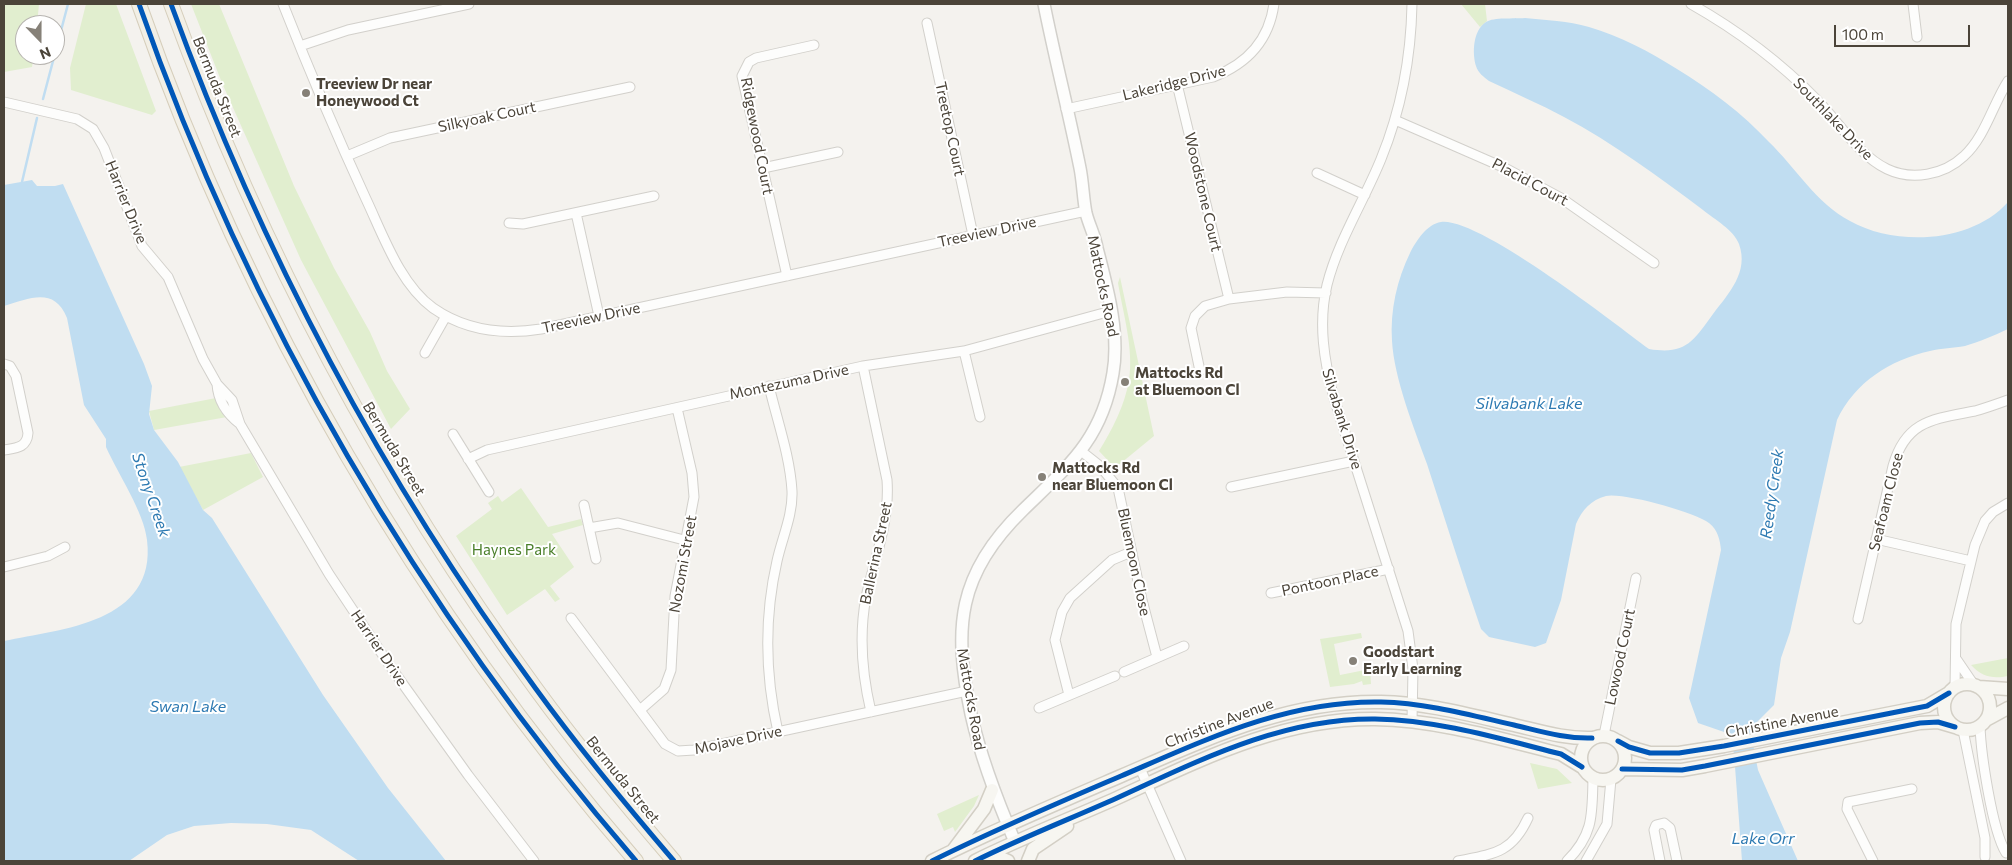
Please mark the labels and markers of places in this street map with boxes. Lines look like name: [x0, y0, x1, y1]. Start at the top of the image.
place label: Treeview Dr near Honeywood Ct: [316, 75, 432, 110]
marker: Treeview Dr near Honeywood Ct: [300, 87, 312, 99]
place label: Mattocks Rd at Bluemoon Cl: [1135, 364, 1239, 399]
marker: Mattocks Rd at Bluemoon Cl: [1119, 376, 1131, 388]
place label: Mattocks Rd near Bluemoon Cl: [1052, 459, 1173, 494]
marker: Mattocks Rd near Bluemoon Cl: [1036, 471, 1048, 483]
place label: Goodstart Early Learning: [1363, 643, 1462, 678]
marker: Goodstart Early Learning: [1347, 655, 1359, 667]

